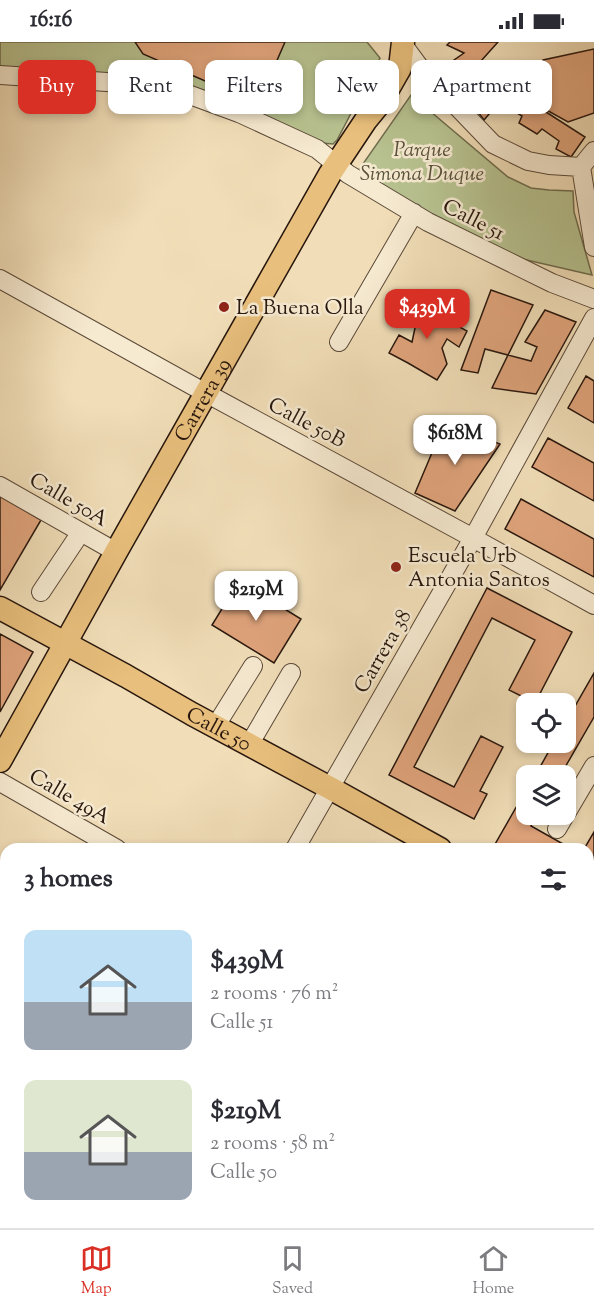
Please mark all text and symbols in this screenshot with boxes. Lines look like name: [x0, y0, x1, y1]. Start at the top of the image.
text: 16:16: [30, 5, 72, 37]
chip: Buy: [18, 60, 96, 114]
chip: Rent: [108, 60, 193, 114]
chip: Filters: [205, 60, 303, 114]
chip: New: [315, 60, 399, 114]
chip: Apartment: [411, 60, 552, 114]
park label: Parque Simona Duque: [360, 136, 484, 190]
street label: Calle 51: [437, 192, 509, 249]
pin: $439M: [385, 289, 469, 340]
place label: La Buena Olla: [236, 294, 364, 324]
text: $439M: [399, 294, 455, 323]
marker: La Buena Olla: [217, 300, 231, 314]
street label: Carrera 39: [168, 353, 240, 448]
street label: Calle 50B: [262, 391, 350, 457]
pin: $618M: [413, 415, 497, 466]
text: $618M: [427, 420, 483, 449]
street label: Calle 50A: [23, 466, 113, 535]
place label: Escuela Urb Antonia Santos: [408, 542, 550, 596]
marker: Escuela Urb Antonia Santos: [389, 560, 403, 574]
pin: $219M: [214, 571, 298, 622]
text: $219M: [229, 576, 283, 605]
street label: Carrera 38: [348, 604, 420, 700]
map controls: [516, 693, 576, 825]
button: locate: [516, 693, 576, 753]
street label: Calle 50: [180, 700, 256, 760]
street label: Calle 49A: [23, 762, 115, 833]
button: layers: [516, 765, 576, 825]
text: 3 homes: [24, 861, 113, 898]
icon: filters: [537, 863, 570, 896]
text: $439M: [210, 943, 284, 980]
icon: home: [72, 954, 144, 1026]
text: 2 rooms · 76 m²: [210, 980, 338, 1009]
text: Calle 51: [210, 1009, 273, 1038]
text: $219M: [210, 1093, 281, 1130]
icon: home: [72, 1104, 144, 1176]
text: 2 rooms · 58 m²: [210, 1130, 335, 1159]
text: Calle 50: [210, 1159, 277, 1188]
tab: Map: [80, 1242, 113, 1301]
tab: Saved: [272, 1242, 313, 1301]
tab: Home: [472, 1242, 514, 1301]

